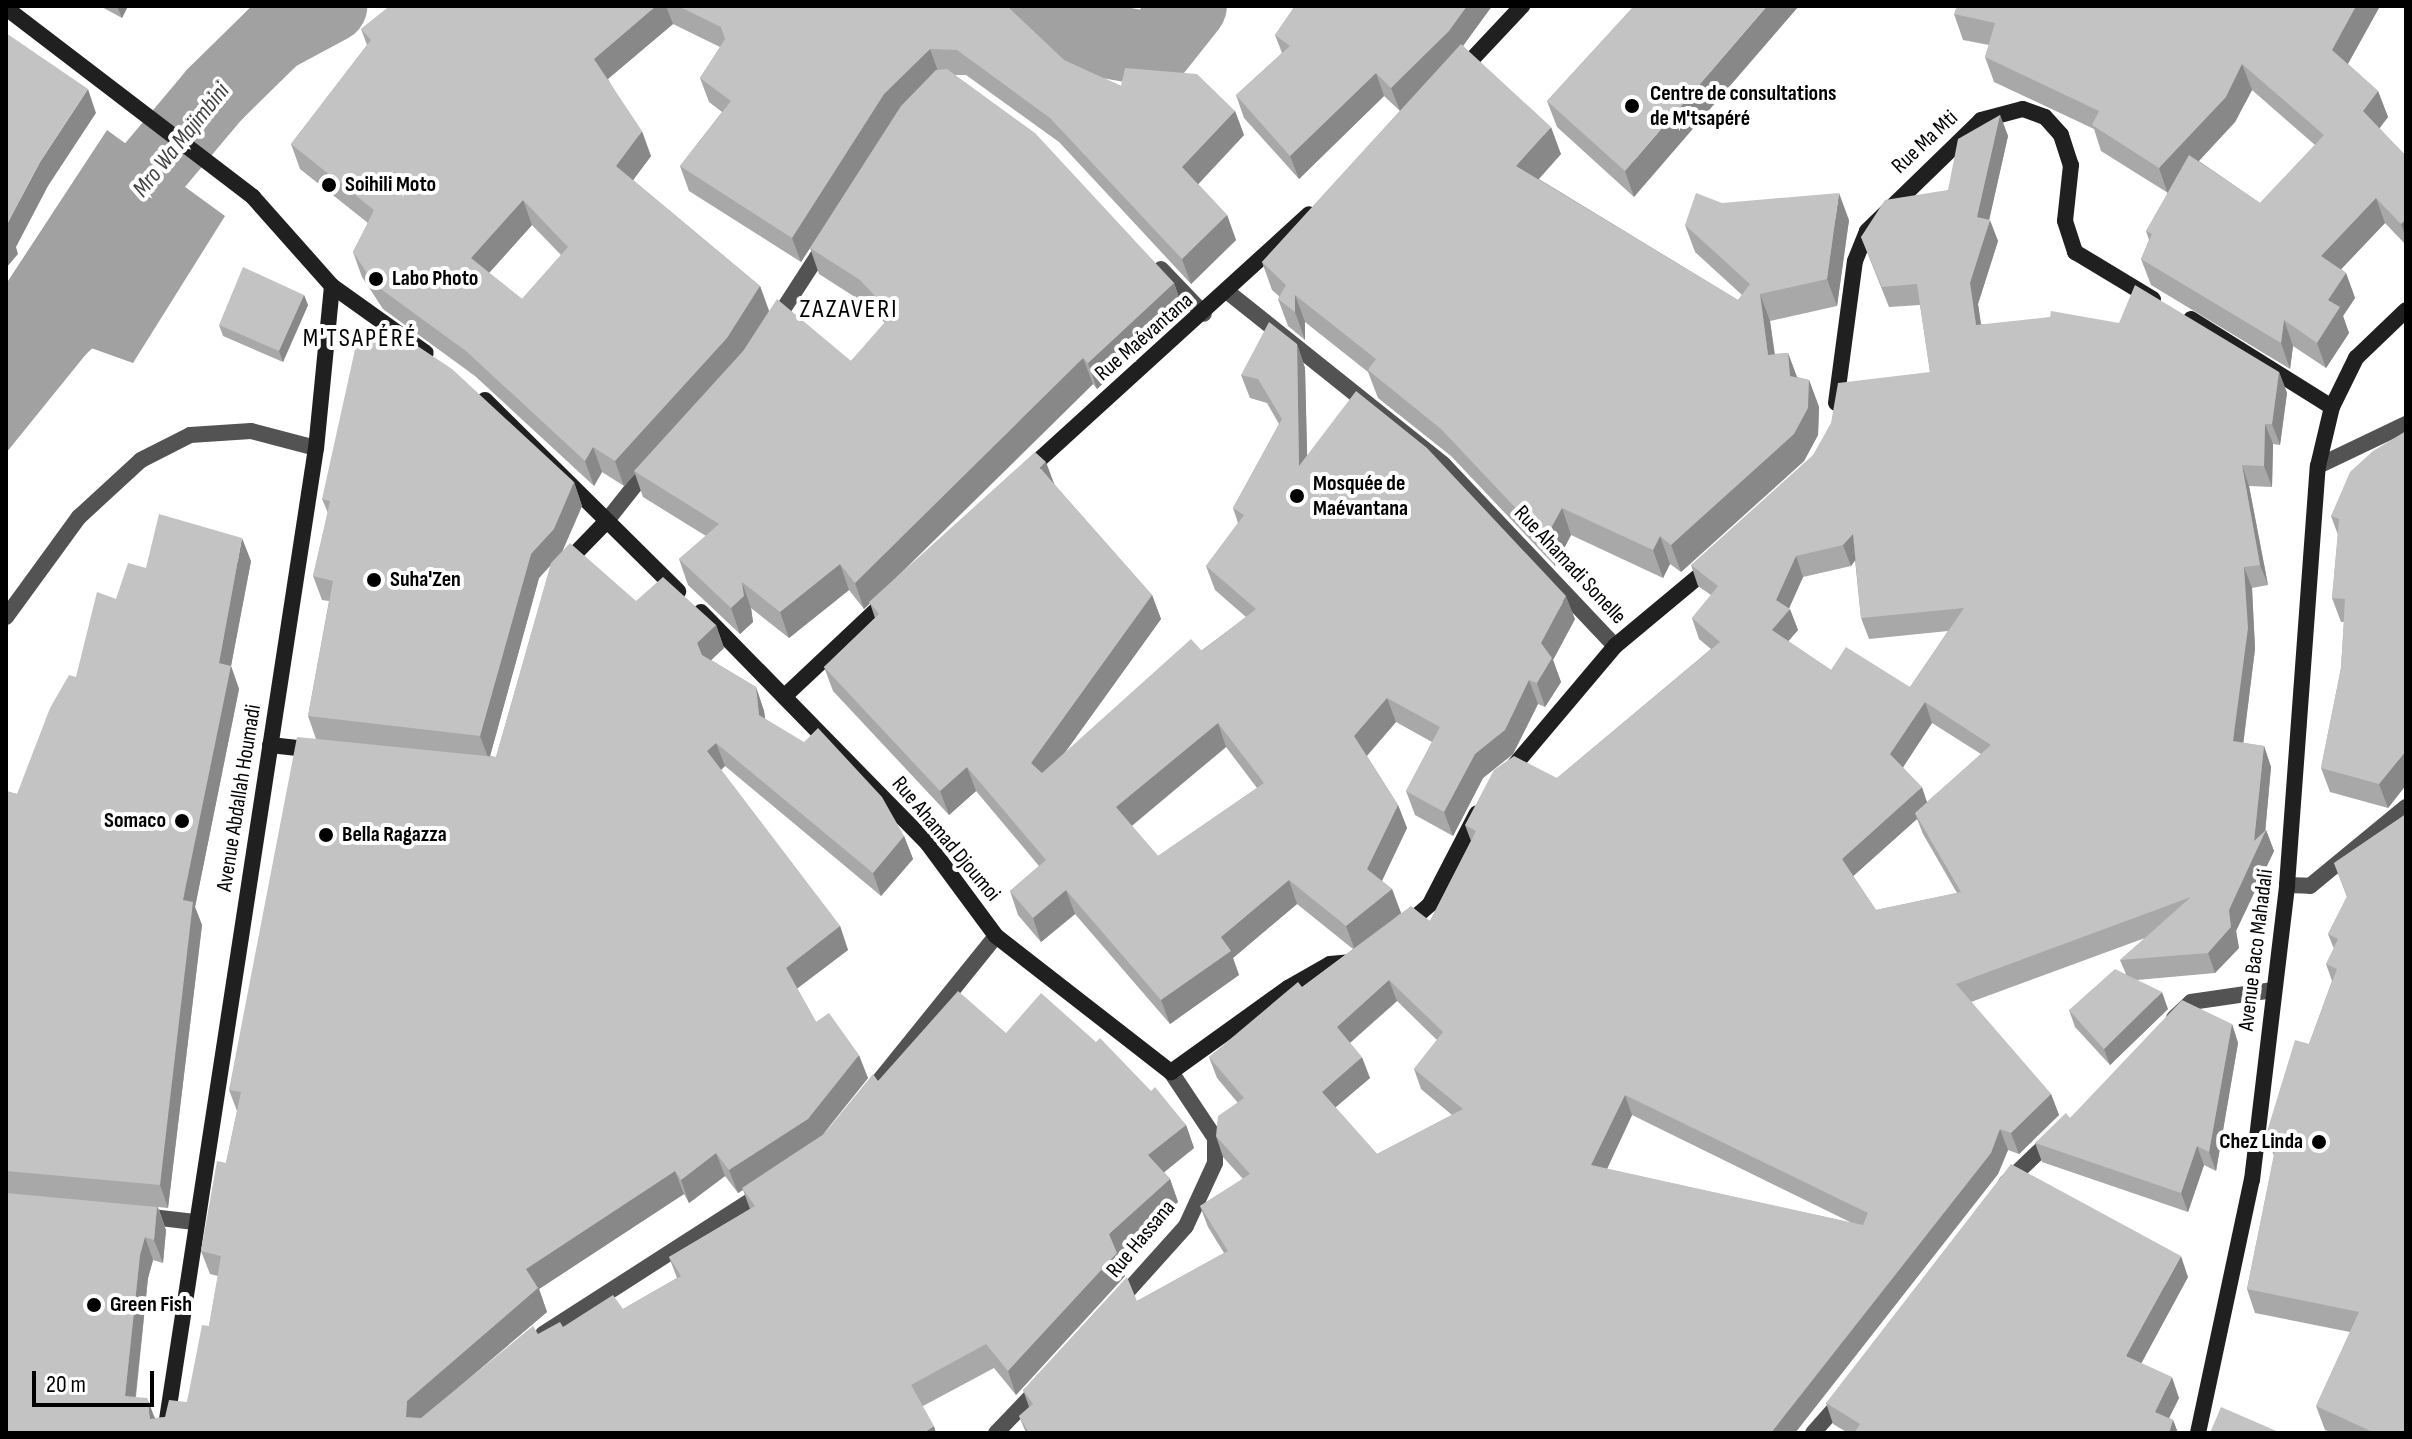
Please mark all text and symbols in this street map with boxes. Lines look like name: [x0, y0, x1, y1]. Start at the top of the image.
water label: Mro Wa Majimbini: [126, 77, 236, 203]
place label: Centre de consultations de M'tsapéré: [1650, 80, 1836, 132]
marker: Centre de consultations de M'tsapéré: [1621, 95, 1643, 117]
street label: Rue Ma Mti: [1887, 105, 1963, 179]
place label: Soihili Moto: [345, 172, 436, 198]
marker: Soihili Moto: [320, 176, 338, 194]
place label: Labo Photo: [392, 266, 478, 292]
marker: Labo Photo: [367, 270, 385, 288]
street label: Rue Maévantana: [1090, 287, 1198, 387]
district label: ZAZAVERI: [799, 294, 899, 326]
district label: M'TSAPÉRÉ: [303, 323, 417, 355]
place label: Mosquée de Maévantana: [1313, 470, 1408, 522]
marker: Mosquée de Maévantana: [1288, 487, 1306, 505]
street label: Rue Ahamadi Sonelle: [1508, 500, 1632, 630]
place label: Suha'Zen: [390, 567, 461, 593]
marker: Suha'Zen: [365, 571, 383, 589]
street label: Avenue Abdallah Houmadi: [211, 703, 267, 893]
street label: Rue Ahamad Djoumoi: [886, 771, 1006, 907]
place label: Somaco: [104, 808, 166, 834]
marker: Somaco: [173, 812, 191, 830]
place label: Bella Ragazza: [342, 822, 447, 848]
marker: Bella Ragazza: [317, 826, 335, 844]
street label: Avenue Baco Mahadali: [2233, 868, 2279, 1032]
place label: Chez Linda: [2219, 1129, 2303, 1155]
marker: Chez Linda: [2310, 1133, 2328, 1151]
street label: Rue Hassana: [1101, 1195, 1181, 1283]
place label: Green Fish: [110, 1292, 192, 1318]
marker: Green Fish: [85, 1296, 103, 1314]
scale bar: [36, 1355, 158, 1405]
text: 20 m: [46, 1370, 86, 1399]

